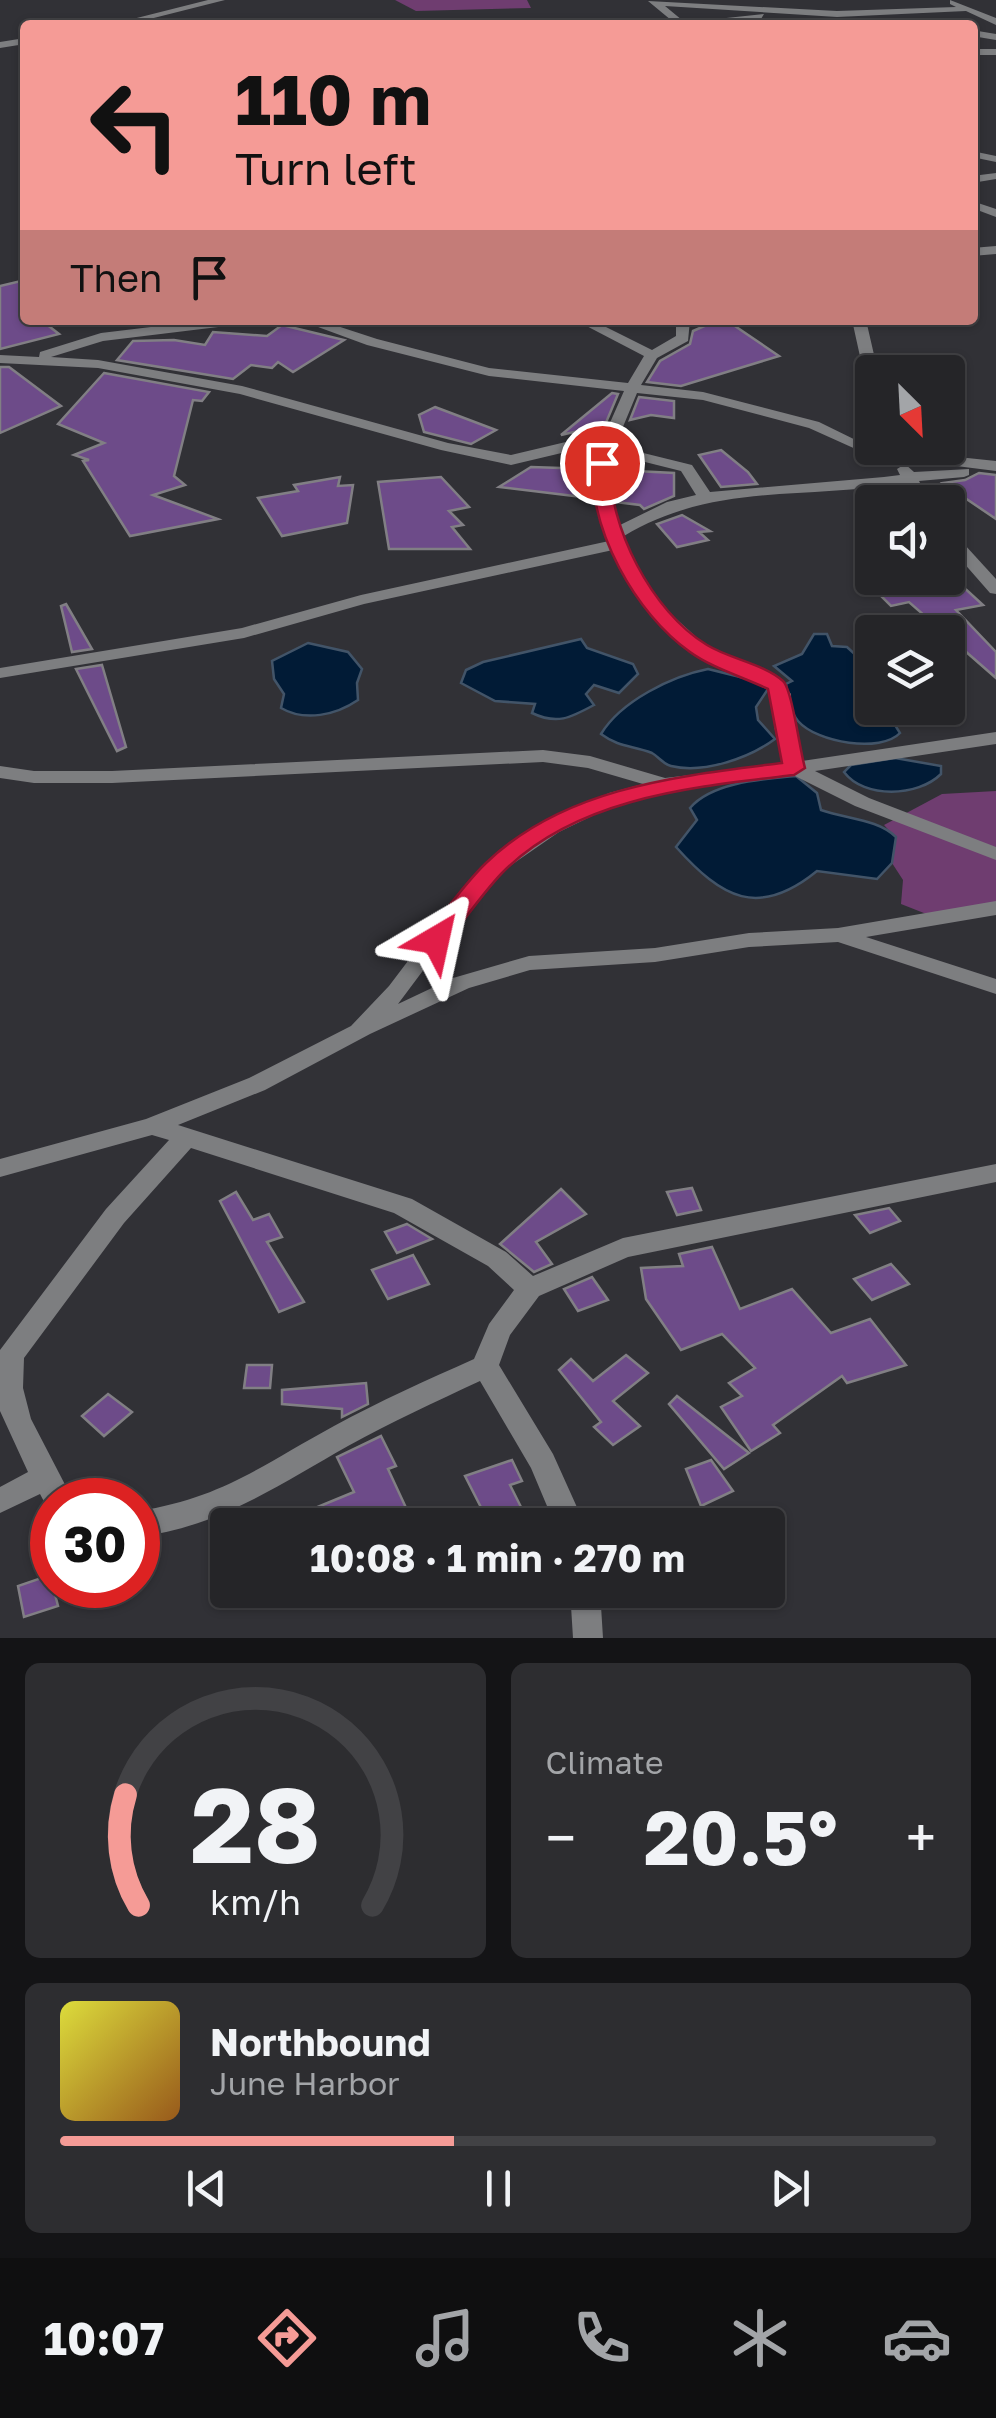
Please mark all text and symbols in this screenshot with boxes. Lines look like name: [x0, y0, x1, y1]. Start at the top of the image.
text: 110 m: [235, 56, 431, 140]
icon: left: [70, 60, 200, 190]
text: Turn left: [235, 141, 417, 195]
icon: arrive: [182, 250, 237, 305]
text: Then: [70, 255, 162, 300]
north arrow: [855, 355, 965, 465]
map controls: [855, 355, 965, 725]
pin: [560, 421, 645, 506]
icon: arrive: [575, 436, 630, 491]
button: sound: [855, 485, 965, 595]
button: layers: [855, 615, 965, 725]
position arrow: [384, 888, 488, 992]
speed limit sign: 30: [30, 1478, 160, 1608]
text: 10:08 · 1 min · 270 m: [310, 1535, 685, 1580]
text: Climate: [546, 1743, 664, 1781]
text: 28: [190, 1761, 320, 1886]
text: 20.5°: [644, 1791, 838, 1882]
text: −: [546, 1804, 576, 1870]
text: +: [906, 1804, 936, 1870]
text: km/h: [210, 1880, 301, 1923]
text: Northbound: [210, 2019, 431, 2064]
text: June Harbor: [210, 2064, 400, 2102]
icon: previous: [179, 2161, 234, 2216]
icon: pause: [471, 2161, 526, 2216]
icon: next: [763, 2161, 818, 2216]
icon: directions: [252, 2303, 322, 2373]
icon: music: [410, 2303, 480, 2373]
icon: phone: [567, 2303, 637, 2373]
icon: climate: [725, 2303, 795, 2373]
icon: car: [882, 2303, 952, 2373]
text: 10:07: [44, 2311, 164, 2365]

